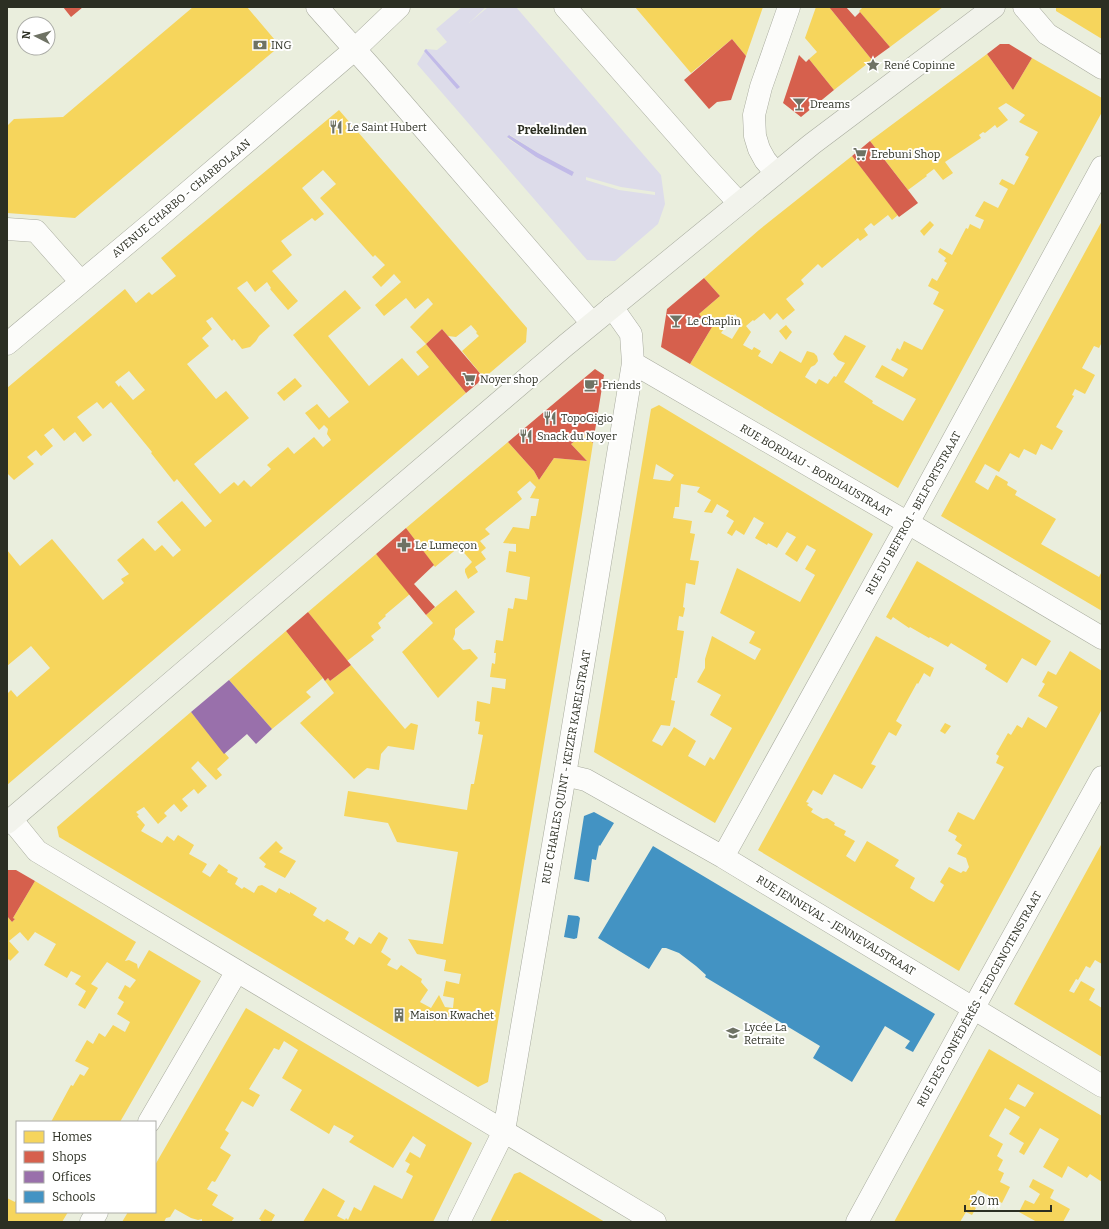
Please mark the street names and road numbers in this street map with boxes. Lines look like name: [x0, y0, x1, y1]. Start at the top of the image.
street label: AVENUE CHARBO - CHARBOLAAN: [109, 136, 253, 260]
street label: RUE BORDIAU - BORDIAUSTRAAT: [738, 422, 894, 520]
street label: RUE DU BEFFROI - BELFORTSTRAAT: [863, 429, 964, 597]
street label: RUE CHARLES QUINT - KEIZER KARELSTRAAT: [539, 649, 594, 885]
street label: RUE JENNEVAL - JENNEVALSTRAAT: [754, 873, 918, 978]
street label: RUE DES CONFÉDÉRÉS - EEDGENOTENSTRAAT: [914, 888, 1045, 1109]

